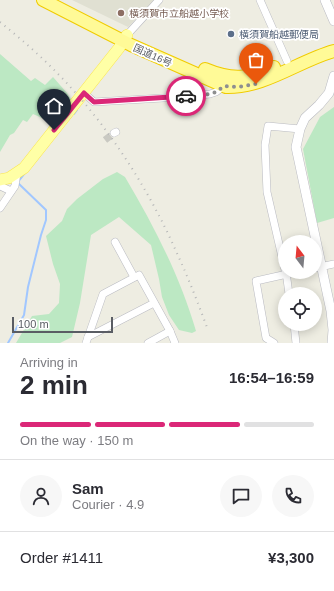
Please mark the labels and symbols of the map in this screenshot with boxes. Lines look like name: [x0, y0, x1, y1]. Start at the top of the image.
marker: 横須賀市立船越小学校: [116, 8, 126, 18]
place label: 横須賀市立船越小学校: [129, 8, 229, 19]
marker: 横須賀船越郵便局: [226, 29, 236, 39]
place label: 横須賀船越郵便局: [239, 29, 319, 40]
street label: 国道16号: [132, 42, 174, 69]
pin: [239, 43, 273, 84]
courier: [166, 76, 206, 116]
pin: [37, 89, 71, 130]
north arrow: [278, 235, 322, 279]
scale bar: [12, 315, 113, 334]

